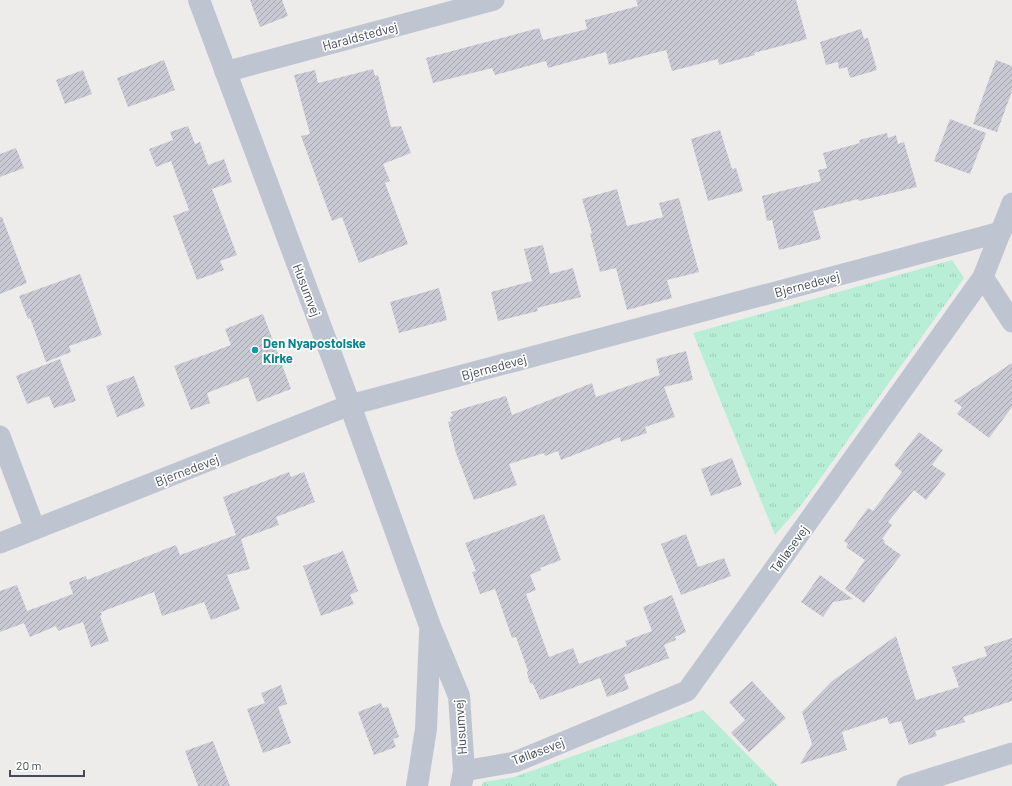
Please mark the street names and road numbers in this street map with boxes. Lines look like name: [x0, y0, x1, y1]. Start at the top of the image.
street label: Haraldstedvej: [321, 18, 399, 54]
street label: Husumvej: [290, 261, 324, 319]
street label: Bjernedevej: [773, 268, 841, 300]
street label: Bjernedevej: [460, 351, 528, 383]
street label: Bjernedevej: [153, 451, 221, 489]
street label: Tølløsevej: [766, 522, 812, 576]
street label: Husumvej: [450, 699, 470, 755]
street label: Tølløsevej: [509, 734, 567, 768]

